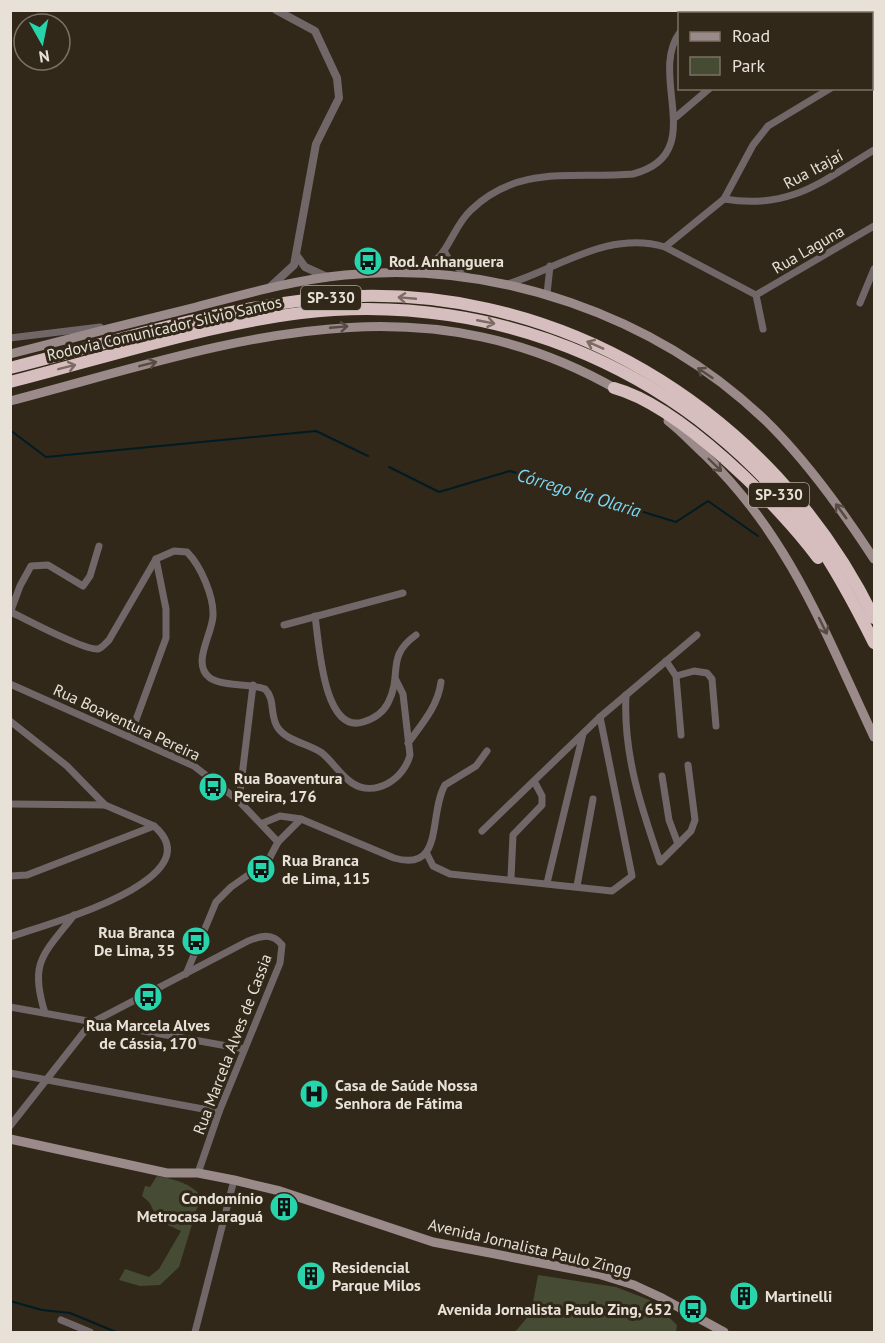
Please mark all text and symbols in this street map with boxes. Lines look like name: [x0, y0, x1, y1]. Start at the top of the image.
north arrow: [12, 12, 72, 72]
legend: [678, 12, 873, 90]
text: Road: [732, 24, 770, 47]
text: N: [38, 46, 51, 68]
text: Park: [732, 54, 765, 77]
street label: Rua Itajaí: [780, 145, 846, 193]
street label: Rua Laguna: [768, 220, 848, 278]
bus stop icon: Rod. Anhanguera: [352, 245, 384, 277]
place label: Rod. Anhanguera: [389, 251, 504, 271]
road number: SP-330: [301, 286, 361, 310]
street label: Rodovia Comunicador Silvio Santos: [45, 291, 284, 365]
one-way arrow: [397, 293, 417, 304]
one-way arrow: [475, 317, 495, 328]
one-way arrow: [328, 321, 348, 332]
one-way arrow: [587, 339, 605, 350]
one-way arrow: [138, 357, 157, 369]
one-way arrow: [57, 361, 76, 373]
one-way arrow: [697, 367, 713, 379]
one-way arrow: [708, 458, 723, 473]
water label: Córrego da Olaria: [514, 463, 644, 522]
road number: SP-330: [749, 483, 809, 507]
one-way arrow: [835, 503, 847, 519]
one-way arrow: [818, 617, 830, 635]
street label: Rua Boaventura Pereira: [50, 679, 204, 765]
place label: Rua Boaventura Pereira, 176: [234, 768, 342, 806]
bus stop icon: Rua Boaventura Pereira, 176: [197, 771, 229, 803]
place label: Rua Branca de Lima, 115: [282, 850, 370, 888]
bus stop icon: Rua Branca de Lima, 115: [245, 853, 277, 885]
place label: Rua Branca De Lima, 35: [94, 922, 175, 960]
bus stop icon: Rua Branca De Lima, 35: [180, 925, 212, 957]
street label: Rua Marcela Alves de Cassia: [188, 951, 276, 1137]
bus stop icon: Rua Marcela Alves de Cássia, 170: [132, 981, 164, 1013]
place label: Rua Marcela Alves de Cássia, 170: [86, 1015, 210, 1053]
place label: Casa de Saúde Nossa Senhora de Fátima: [335, 1075, 478, 1113]
hospital icon: Casa de Saúde Nossa Senhora de Fátima: [298, 1078, 330, 1110]
place label: Condomínio Metrocasa Jaraguá: [137, 1188, 263, 1226]
building icon: Condomínio Metrocasa Jaraguá: [268, 1191, 300, 1223]
street label: Avenida Jornalista Paulo Zingg: [426, 1214, 634, 1280]
place label: Residencial Parque Milos: [332, 1257, 421, 1295]
building icon: Residencial Parque Milos: [295, 1260, 327, 1292]
building icon: Martinelli: [728, 1280, 760, 1312]
place label: Martinelli: [765, 1286, 832, 1306]
bus stop icon: Avenida Jornalista Paulo Zing, 652: [677, 1293, 709, 1325]
place label: Avenida Jornalista Paulo Zing, 652: [438, 1299, 672, 1319]

